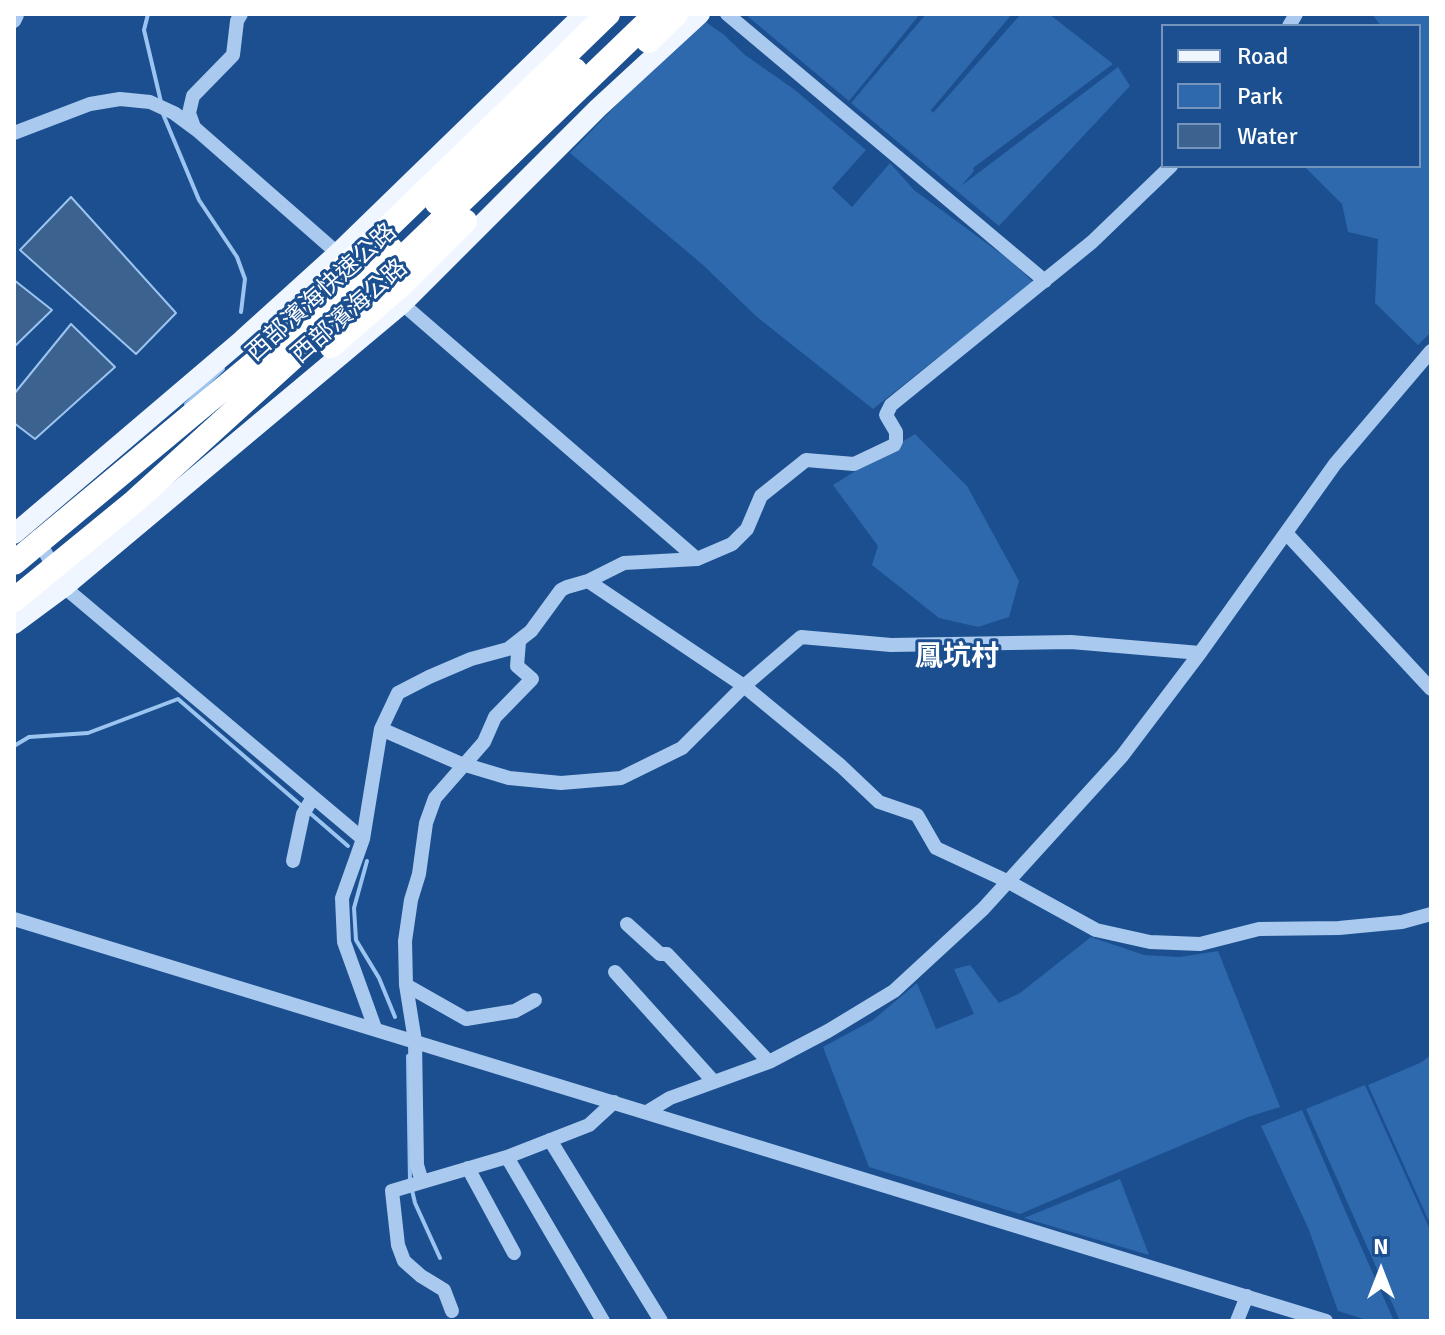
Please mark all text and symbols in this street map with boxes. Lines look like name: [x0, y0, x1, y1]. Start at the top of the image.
legend: [1161, 24, 1421, 168]
text: Road: [1237, 41, 1288, 71]
text: Park: [1237, 81, 1283, 111]
text: Water: [1237, 121, 1297, 151]
street label: 西部濱海快速公路: [241, 218, 403, 368]
street label: 西部濱海公路: [286, 254, 414, 370]
district label: 鳳坑村: [915, 641, 999, 675]
north arrow: [1341, 1231, 1421, 1311]
text: N: [1373, 1233, 1389, 1260]

